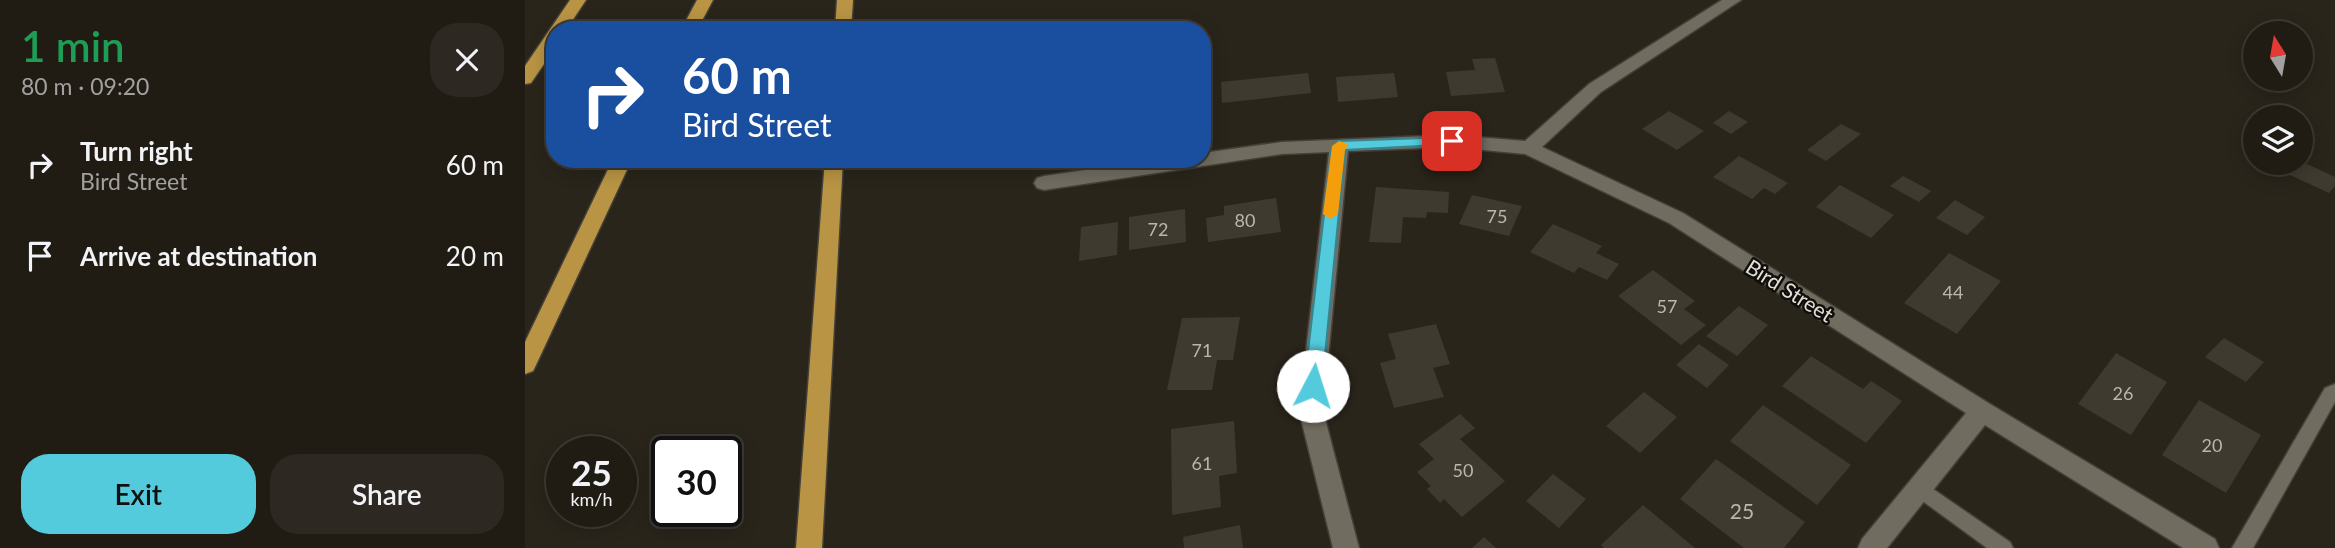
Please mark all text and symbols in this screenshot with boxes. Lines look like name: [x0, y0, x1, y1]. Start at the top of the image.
text: 1 min: [21, 21, 125, 71]
north arrow: [2243, 21, 2313, 91]
map controls: [2243, 21, 2313, 175]
button: close: [430, 23, 504, 97]
text: 60 m: [682, 46, 792, 104]
icon: right: [567, 49, 658, 140]
text: 80 m · 09:20: [21, 72, 149, 100]
text: Bird Street: [682, 105, 831, 144]
button: layers: [2243, 105, 2313, 175]
pin: [1422, 111, 1482, 171]
icon: arrive: [1433, 122, 1471, 160]
text: Turn right: [80, 135, 193, 167]
icon: right: [21, 146, 59, 184]
text: 60 m: [446, 149, 504, 181]
text: Bird Street: [80, 167, 187, 195]
house number: 75: [1487, 205, 1507, 227]
house number: 80: [1235, 209, 1255, 231]
house number: 72: [1148, 218, 1168, 240]
icon: arrive: [21, 237, 59, 275]
text: Arrive at destination: [80, 240, 317, 272]
text: 20 m: [446, 240, 504, 272]
street label: Bird Street: [1742, 253, 1839, 327]
house number: 44: [1943, 281, 1963, 303]
house number: 57: [1657, 295, 1677, 317]
house number: 71: [1192, 339, 1212, 361]
position arrow: [1276, 349, 1350, 423]
house number: 26: [2113, 382, 2133, 404]
house number: 20: [2202, 434, 2222, 456]
speed limit sign: 30: [651, 436, 742, 527]
text: 25: [571, 451, 612, 493]
house number: 61: [1192, 452, 1212, 474]
button: Exit: [21, 454, 256, 534]
button: Share: [270, 454, 504, 534]
house number: 50: [1453, 459, 1473, 481]
text: km/h: [570, 488, 613, 510]
house number: 25: [1730, 498, 1754, 523]

